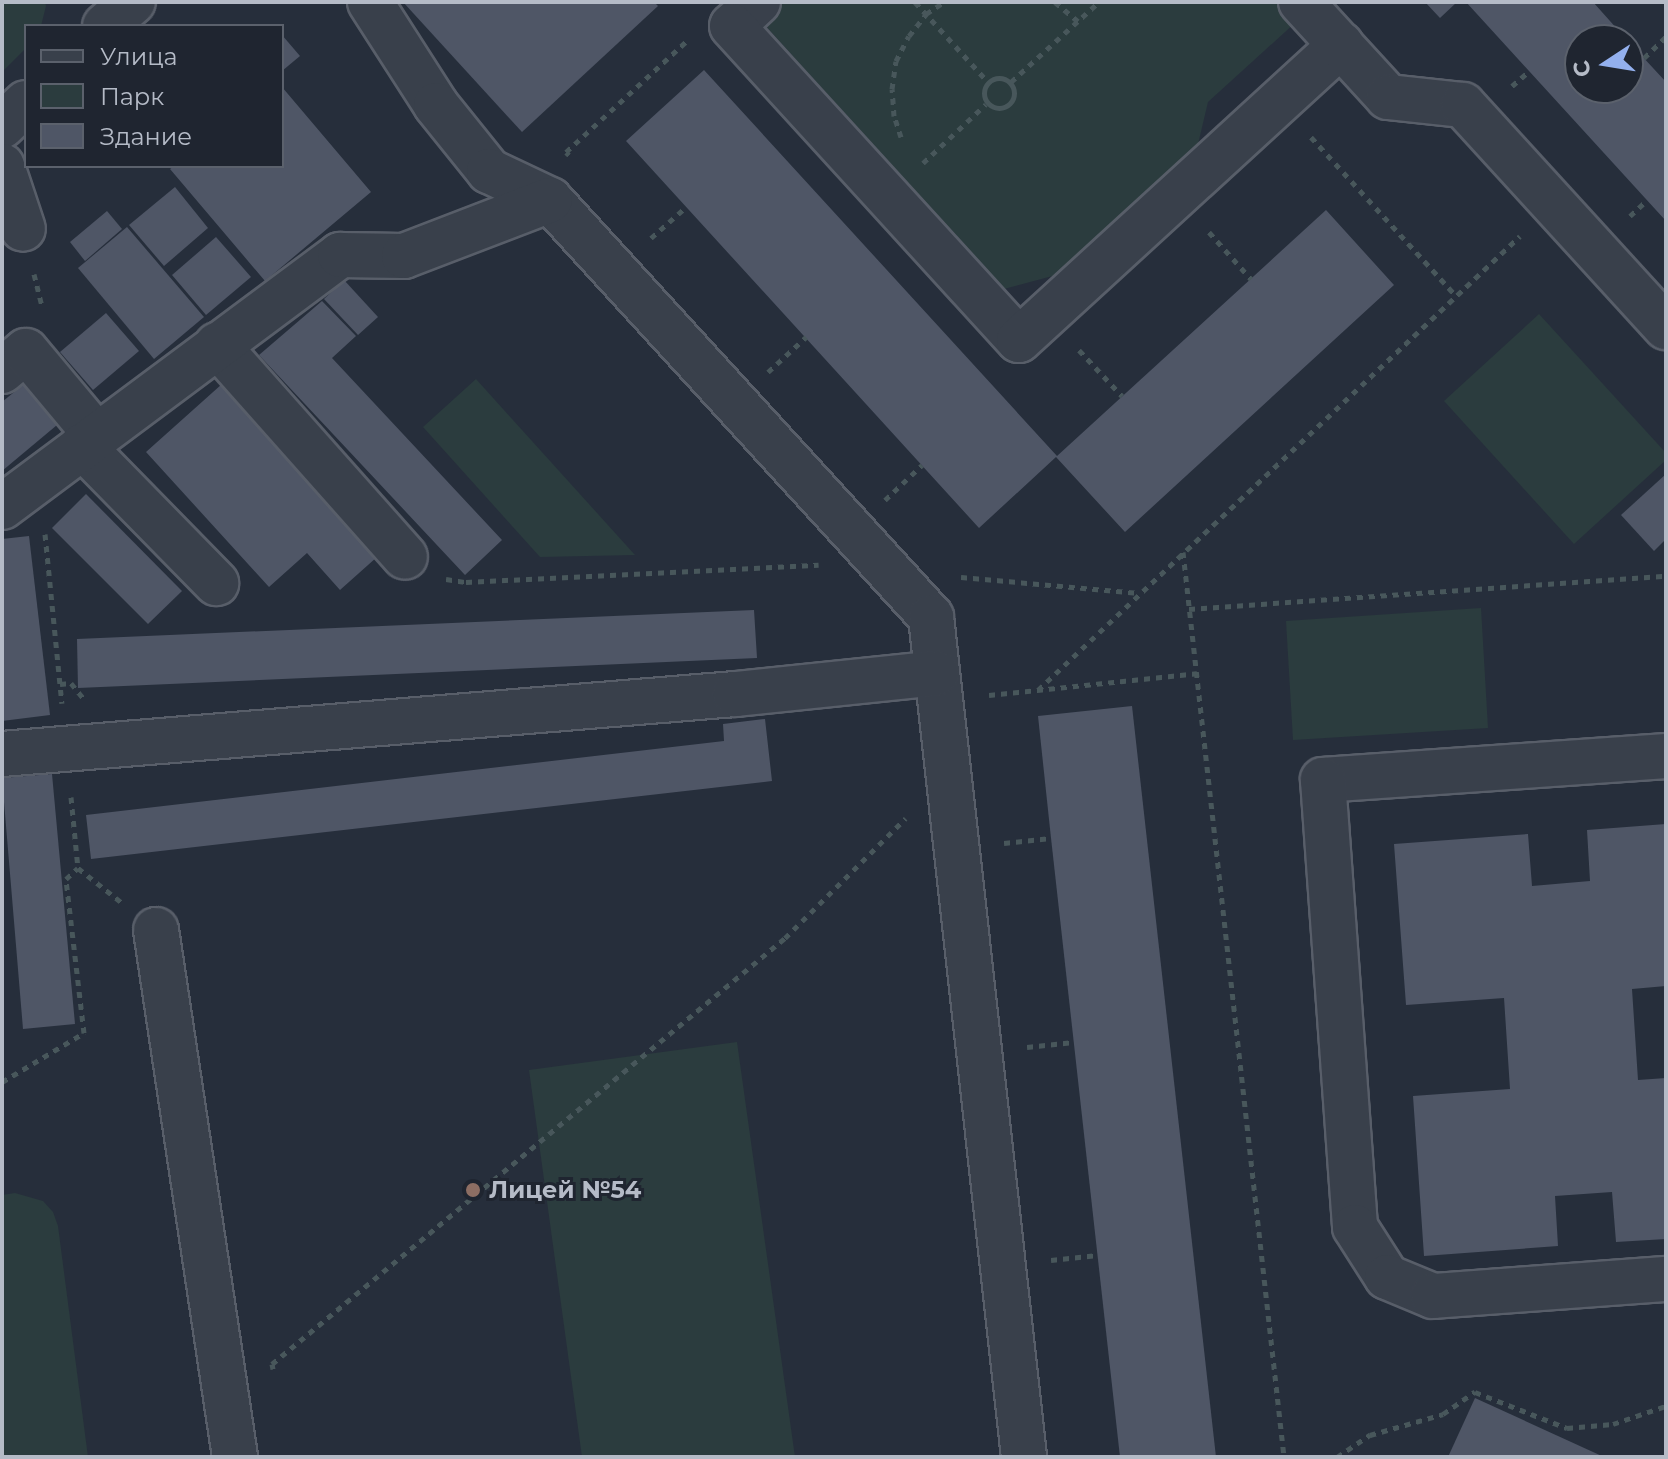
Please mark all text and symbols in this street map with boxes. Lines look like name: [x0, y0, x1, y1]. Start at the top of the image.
legend: [24, 24, 284, 168]
north arrow: [1564, 24, 1644, 104]
text: Улица: [100, 42, 178, 71]
text: С: [1567, 58, 1597, 79]
text: Парк: [100, 82, 164, 111]
text: Здание: [100, 122, 192, 151]
place label: Лицей №54: [489, 1176, 641, 1204]
marker: Лицей №54: [464, 1181, 482, 1199]

